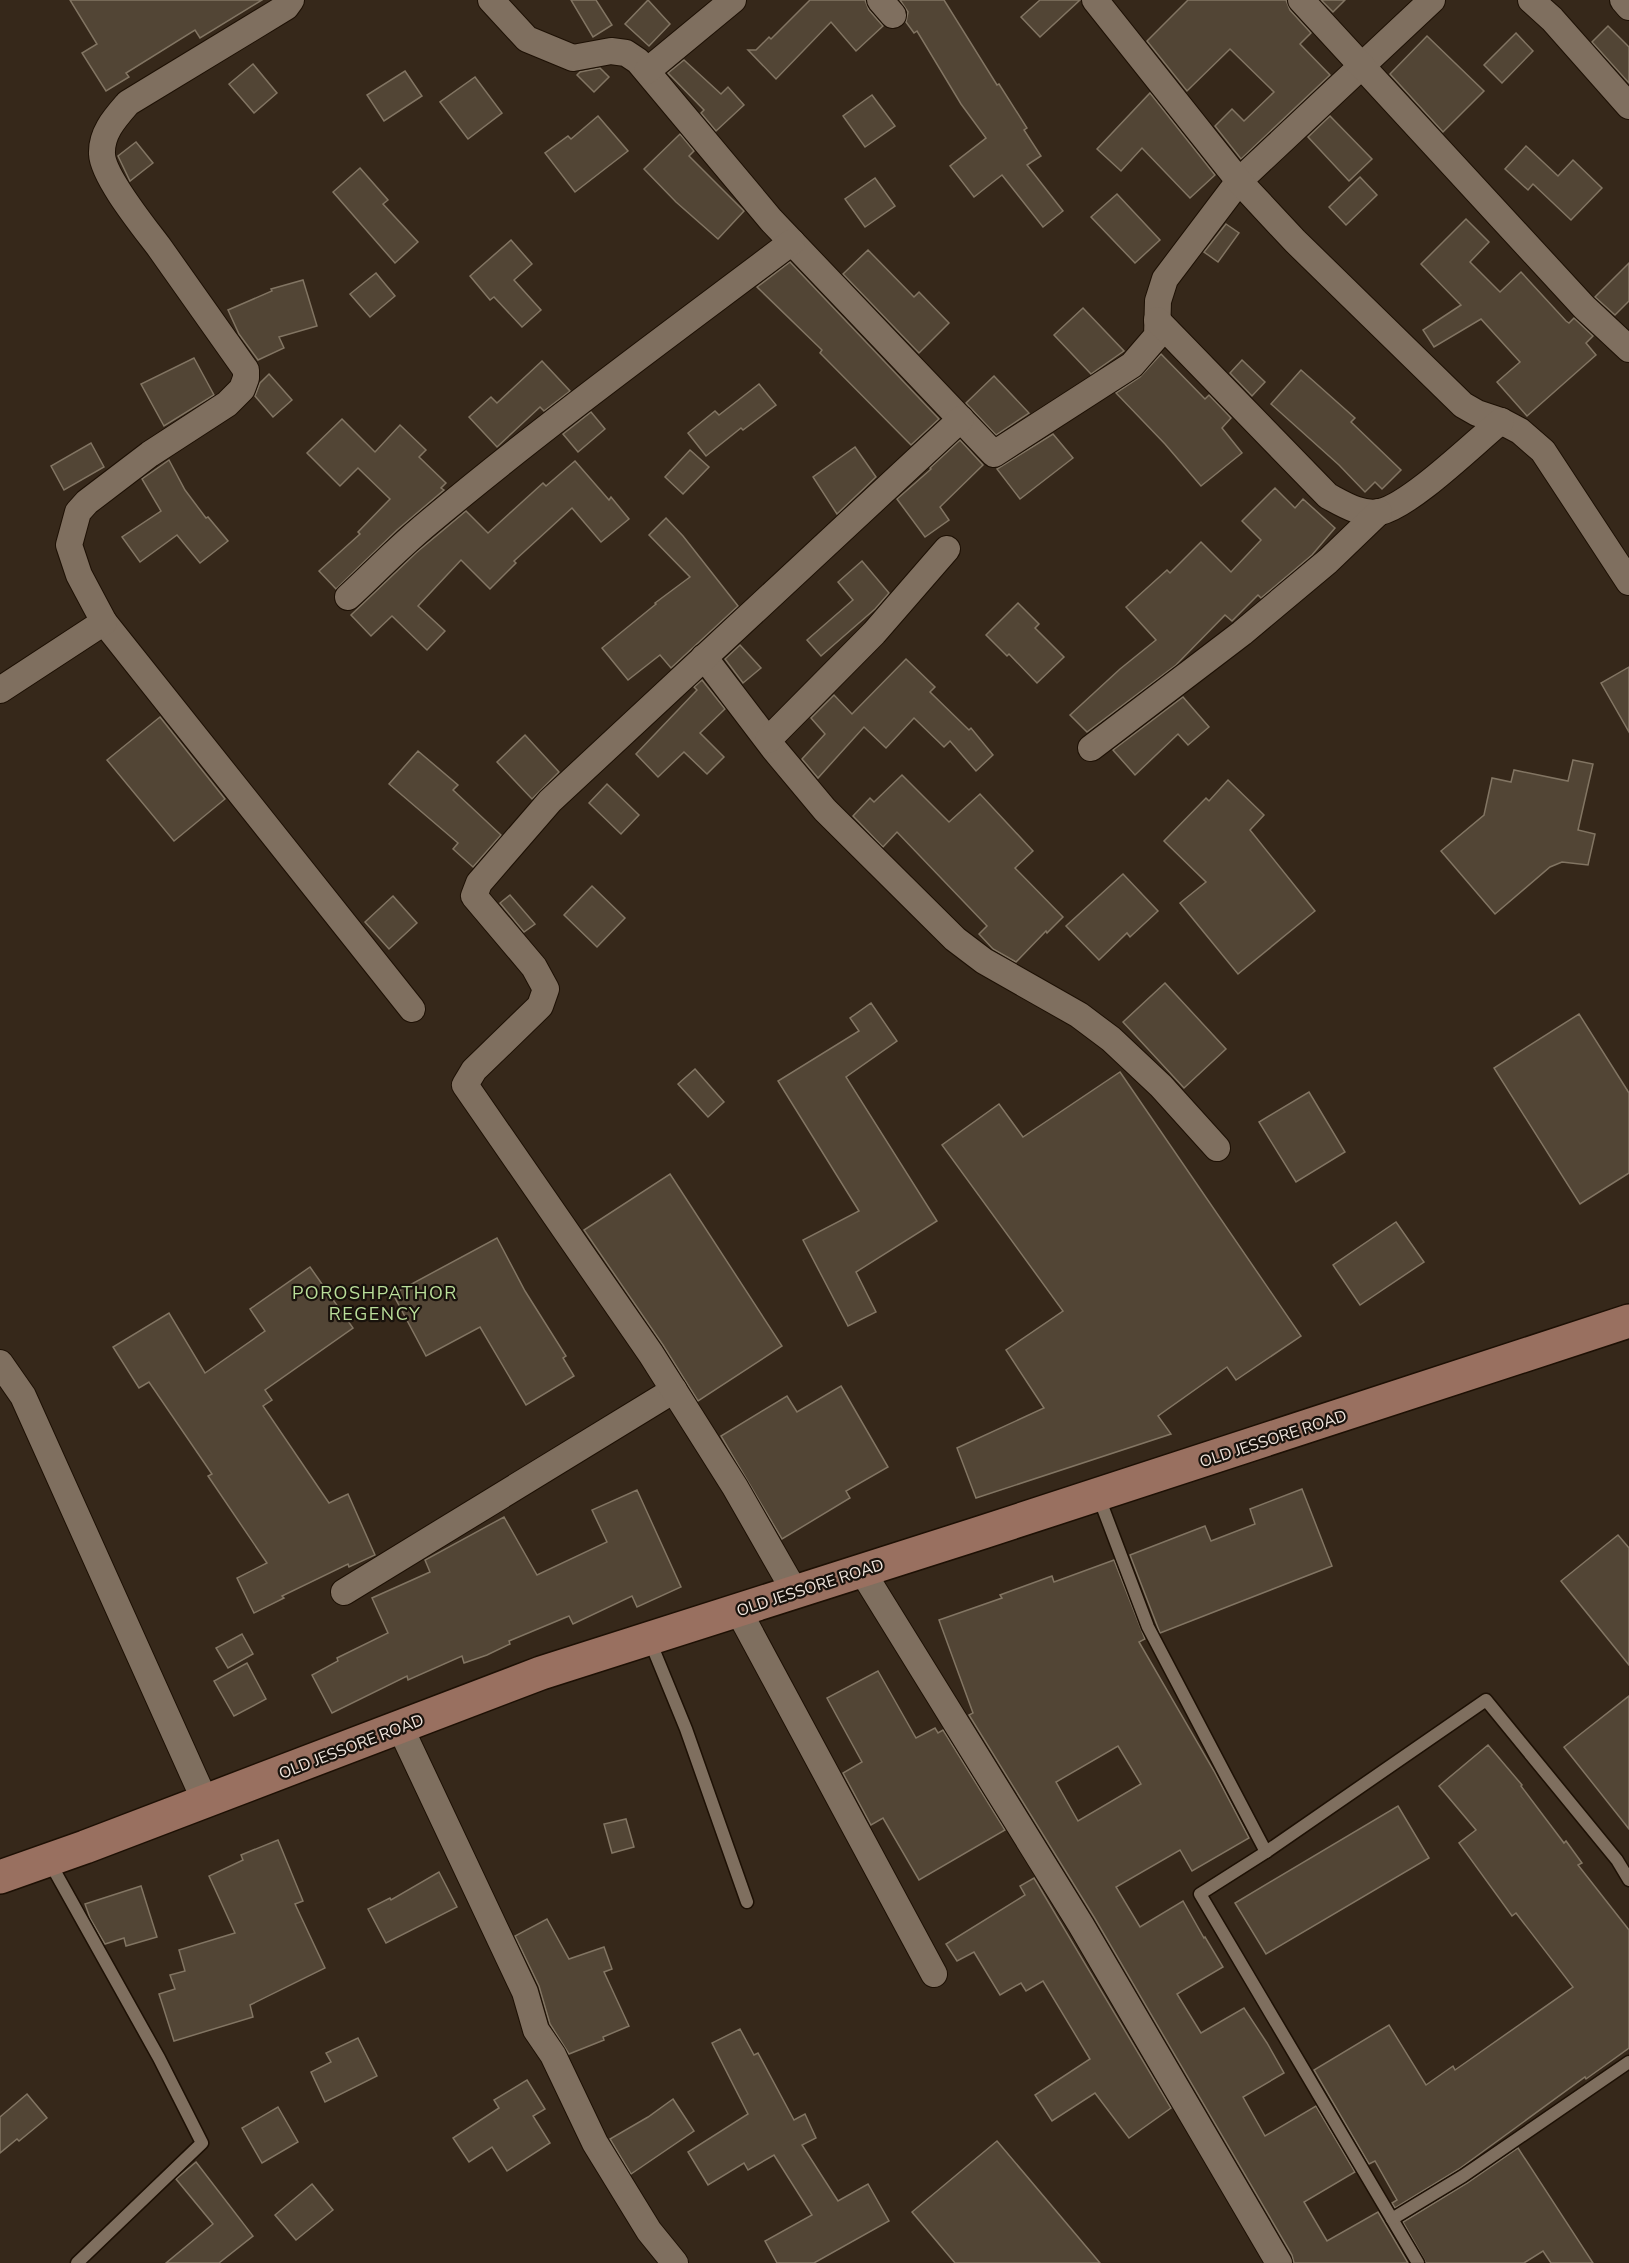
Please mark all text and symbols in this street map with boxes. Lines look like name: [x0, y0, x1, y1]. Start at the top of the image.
district label: POROSHPATHOR REGENCY: [292, 1281, 458, 1326]
street label: OLD JESSORE ROAD: [1197, 1405, 1350, 1473]
street label: OLD JESSORE ROAD: [734, 1554, 887, 1622]
street label: OLD JESSORE ROAD: [276, 1709, 427, 1785]

